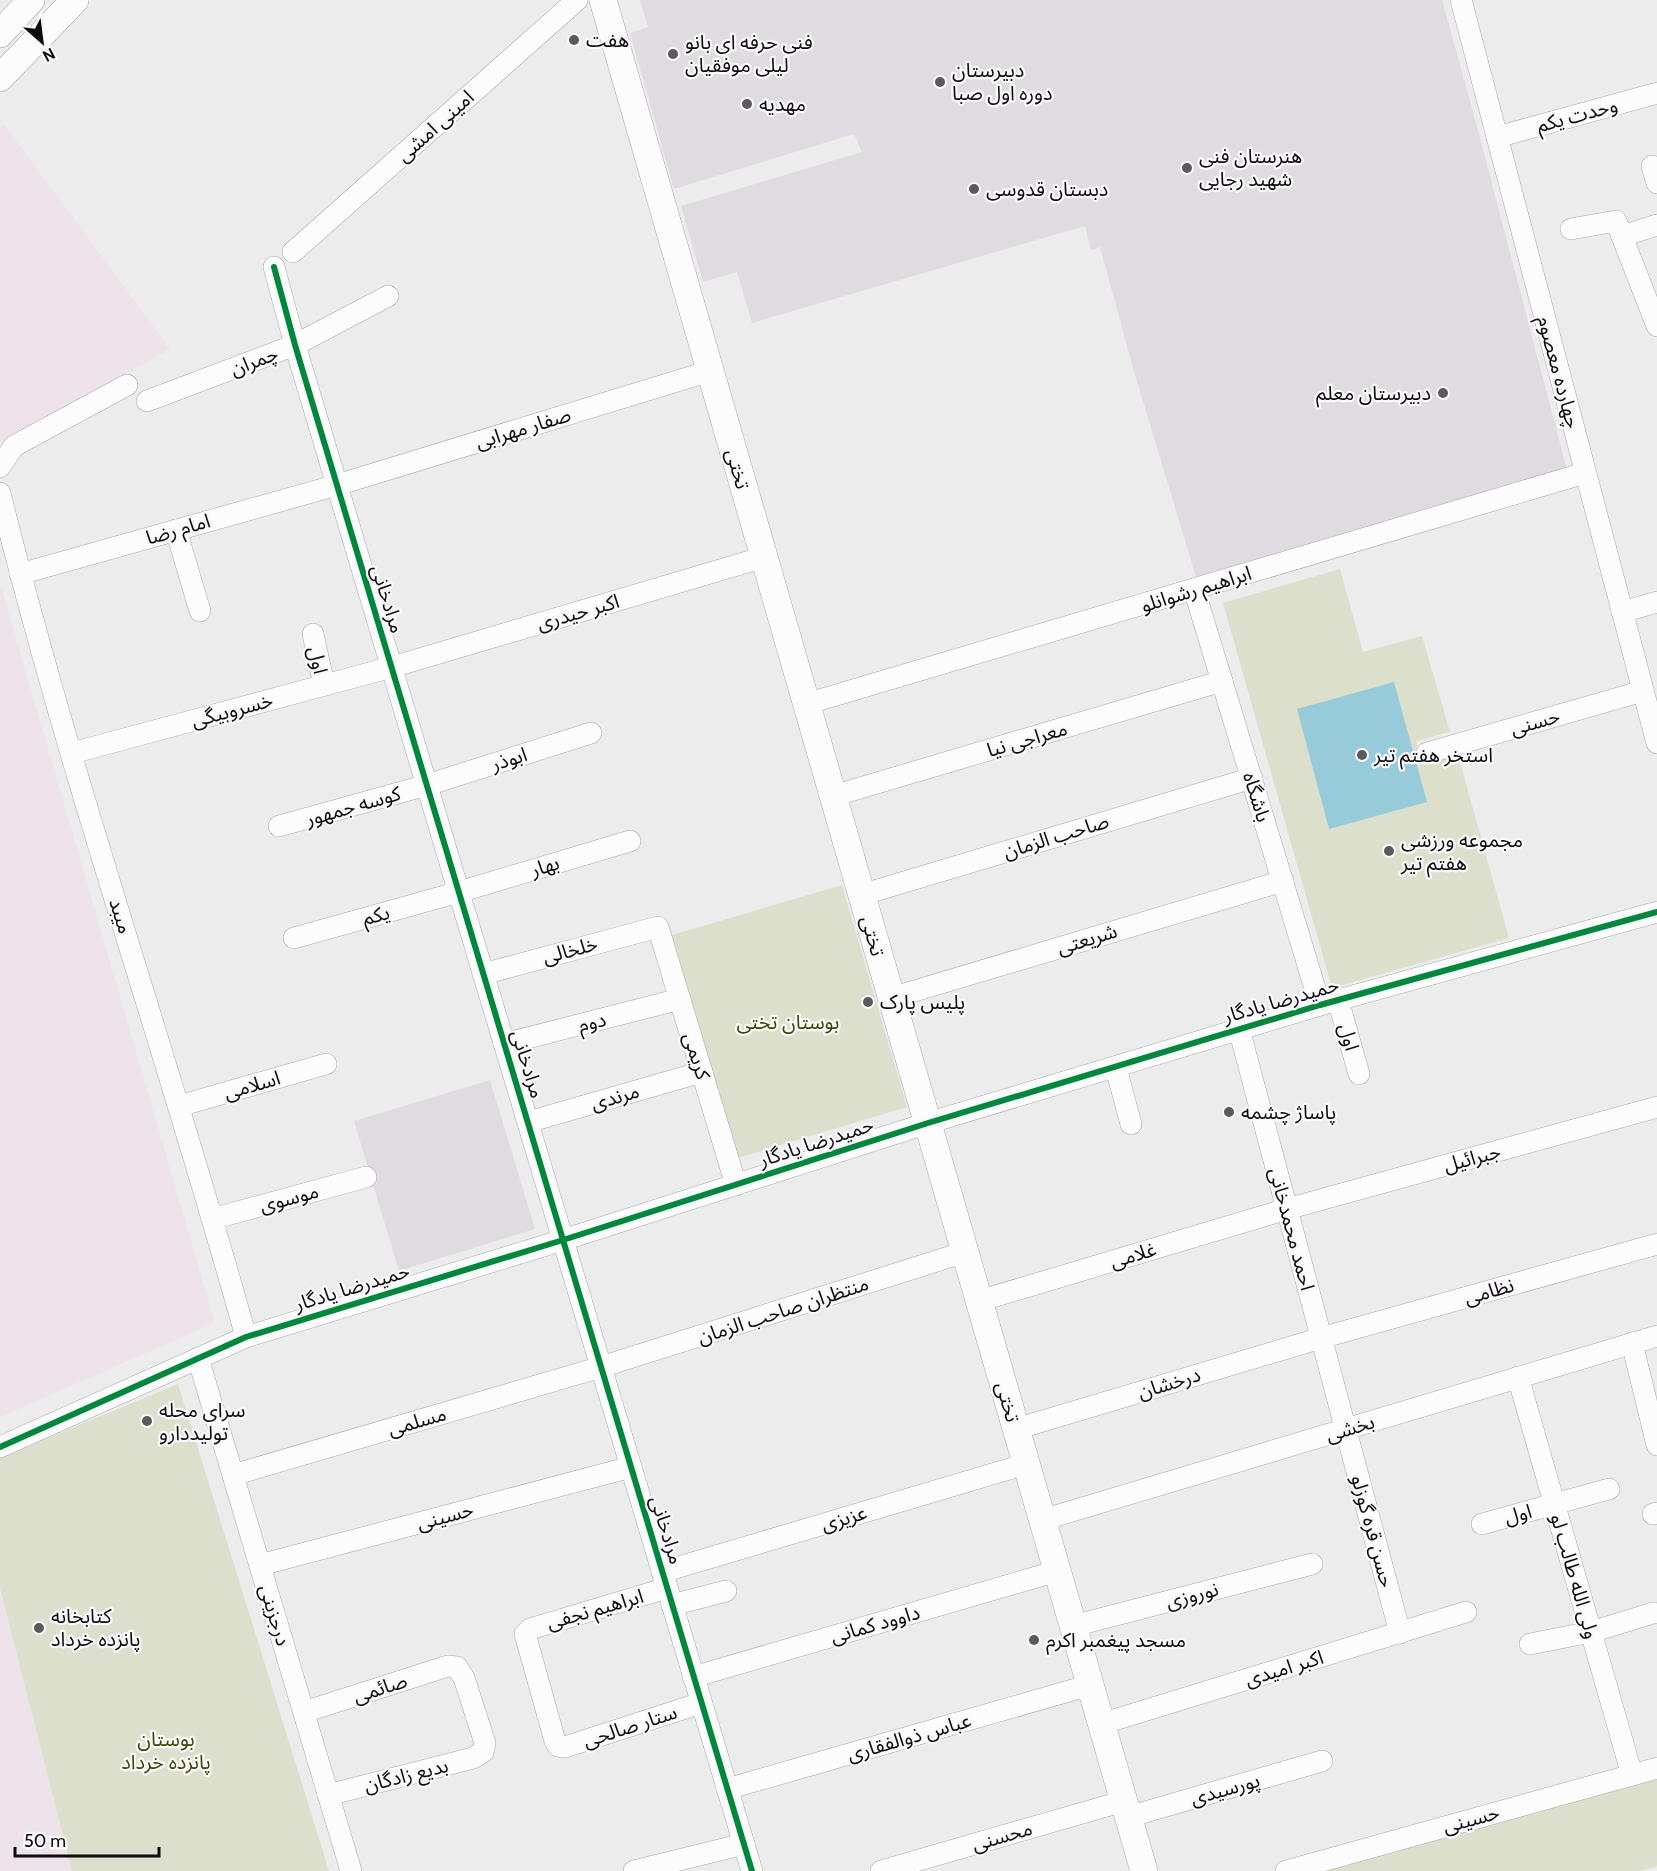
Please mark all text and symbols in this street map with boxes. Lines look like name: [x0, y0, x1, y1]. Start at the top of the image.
north arrow: [12, 12, 72, 72]
place label: هفت: [586, 28, 629, 52]
place label: فنی حرفه ای بانو لیلی موفقیان: [685, 30, 813, 77]
marker: هفت: [567, 33, 581, 47]
text: N: [39, 44, 58, 66]
marker: فنی حرفه ای بانو لیلی موفقیان: [666, 47, 680, 61]
place label: دبیرستان دوره اول صبا: [952, 58, 1052, 105]
marker: دبیرستان دوره اول صبا: [933, 75, 947, 89]
street label: امینی امشی: [391, 85, 479, 167]
place label: مهدیه: [759, 92, 806, 116]
street label: وحدت یکم: [1534, 93, 1621, 140]
marker: مهدیه: [740, 97, 754, 111]
place label: هنرستان فنی شهید رجایی: [1199, 144, 1302, 191]
marker: هنرستان فنی شهید رجایی: [1180, 161, 1194, 175]
place label: دبستان قدوسی: [986, 177, 1108, 201]
marker: دبستان قدوسی: [967, 182, 981, 196]
street label: چهارده معصوم: [1530, 313, 1586, 432]
street label: چمران: [227, 341, 282, 382]
place label: دبیرستان معلم: [1316, 381, 1431, 408]
marker: دبیرستان معلم: [1436, 386, 1450, 400]
street label: صفار مهرابی: [472, 402, 574, 454]
street label: تختی: [721, 446, 755, 492]
street label: امام رضا: [143, 508, 214, 552]
street label: ابراهیم رشوانلو: [1138, 561, 1255, 620]
street label: مرادخانی: [366, 562, 410, 636]
street label: اکبر حیدری: [534, 589, 622, 635]
street label: اول: [303, 644, 333, 676]
street label: خسروبیگی: [189, 688, 275, 732]
street label: حسنی: [1507, 704, 1563, 740]
street label: معراجی نیا: [984, 716, 1070, 762]
street label: ابوذر: [487, 742, 530, 776]
place label: استخر هفتم تیر: [1373, 743, 1493, 770]
marker: استخر هفتم تیر: [1355, 748, 1369, 762]
street label: باشگاه: [1238, 769, 1276, 825]
street label: کوسه جمهور: [302, 781, 404, 831]
street label: صاحب الزمان: [1000, 809, 1112, 863]
place label: مجموعه ورزشی هفتم تیر: [1400, 828, 1523, 878]
marker: مجموعه ورزشی هفتم تیر: [1382, 844, 1396, 858]
street label: بهار: [527, 850, 562, 882]
street label: میبد: [104, 896, 138, 936]
street label: یکم: [360, 900, 393, 933]
street label: تختی: [856, 913, 890, 959]
street label: شریعتی: [1054, 919, 1120, 959]
street label: خلخالی: [540, 931, 600, 969]
street label: حمیدرضا یادگار: [1219, 972, 1342, 1028]
place label: پلیس پارک: [880, 990, 965, 1015]
marker: پلیس پارک: [861, 995, 875, 1009]
street label: دوم: [575, 1007, 609, 1040]
park label: بوستان تختی: [737, 1010, 839, 1034]
street label: اول: [1334, 1020, 1364, 1054]
street label: مرادخانی: [506, 1027, 550, 1101]
street label: کریمی: [679, 1030, 716, 1083]
street label: اسلامی: [221, 1066, 283, 1104]
street label: مرندی: [588, 1079, 642, 1115]
place label: پاساژ چشمه: [1241, 1100, 1336, 1125]
marker: پاساژ چشمه: [1222, 1105, 1236, 1119]
street label: حمیدرضا یادگار: [755, 1112, 876, 1172]
street label: جبرائیل: [1441, 1139, 1503, 1177]
street label: احمد محمدخانی: [1264, 1165, 1320, 1293]
street label: موسوی: [257, 1179, 321, 1217]
street label: غلامی: [1107, 1237, 1159, 1273]
street label: حمیدرضا یادگار: [290, 1258, 413, 1316]
street label: منتظران صاحب الزمان: [694, 1271, 872, 1349]
street label: نظامی: [1461, 1272, 1517, 1310]
street label: درخشان: [1135, 1362, 1203, 1404]
street label: تختی: [991, 1379, 1025, 1425]
place label: سرای محله تولیددارو: [159, 1398, 246, 1445]
street label: مسلمی: [385, 1401, 449, 1441]
street label: بخشی: [1323, 1409, 1377, 1447]
marker: سرای محله تولیددارو: [140, 1414, 154, 1428]
street label: حسن قره گوزلو: [1346, 1472, 1400, 1590]
street label: مرادخانی: [645, 1493, 689, 1567]
street label: حسینی: [414, 1497, 476, 1535]
street label: اول: [1502, 1499, 1534, 1529]
street label: عزیزی: [818, 1500, 870, 1536]
street label: ولی الله طالب لو: [1546, 1511, 1604, 1641]
street label: نوروزی: [1163, 1576, 1221, 1614]
street label: درجزینی: [254, 1581, 296, 1649]
street label: ابراهیم نجفی: [544, 1584, 647, 1637]
street label: داوود کمانی: [827, 1600, 923, 1648]
place label: کتابخانه پانزده خرداد: [51, 1604, 141, 1652]
marker: کتابخانه پانزده خرداد: [32, 1621, 46, 1635]
place label: مسجد پیغمبر اکرم: [1046, 1628, 1186, 1655]
marker: مسجد پیغمبر اکرم: [1027, 1633, 1041, 1647]
street label: اکبر امیدی: [1242, 1645, 1326, 1691]
street label: صائمی: [350, 1668, 410, 1708]
street label: ستار صالحی: [580, 1700, 680, 1752]
street label: عباس ذوالفقاری: [844, 1708, 974, 1766]
park label: بوستان پانزده خرداد: [121, 1727, 211, 1775]
street label: بدیع زادگان: [361, 1753, 451, 1800]
street label: پورسیدی: [1187, 1768, 1263, 1811]
street label: حسینی: [1440, 1800, 1502, 1838]
street label: محسنی: [969, 1816, 1035, 1856]
scale bar: [15, 1820, 159, 1858]
text: 50 m: [24, 1830, 66, 1852]

